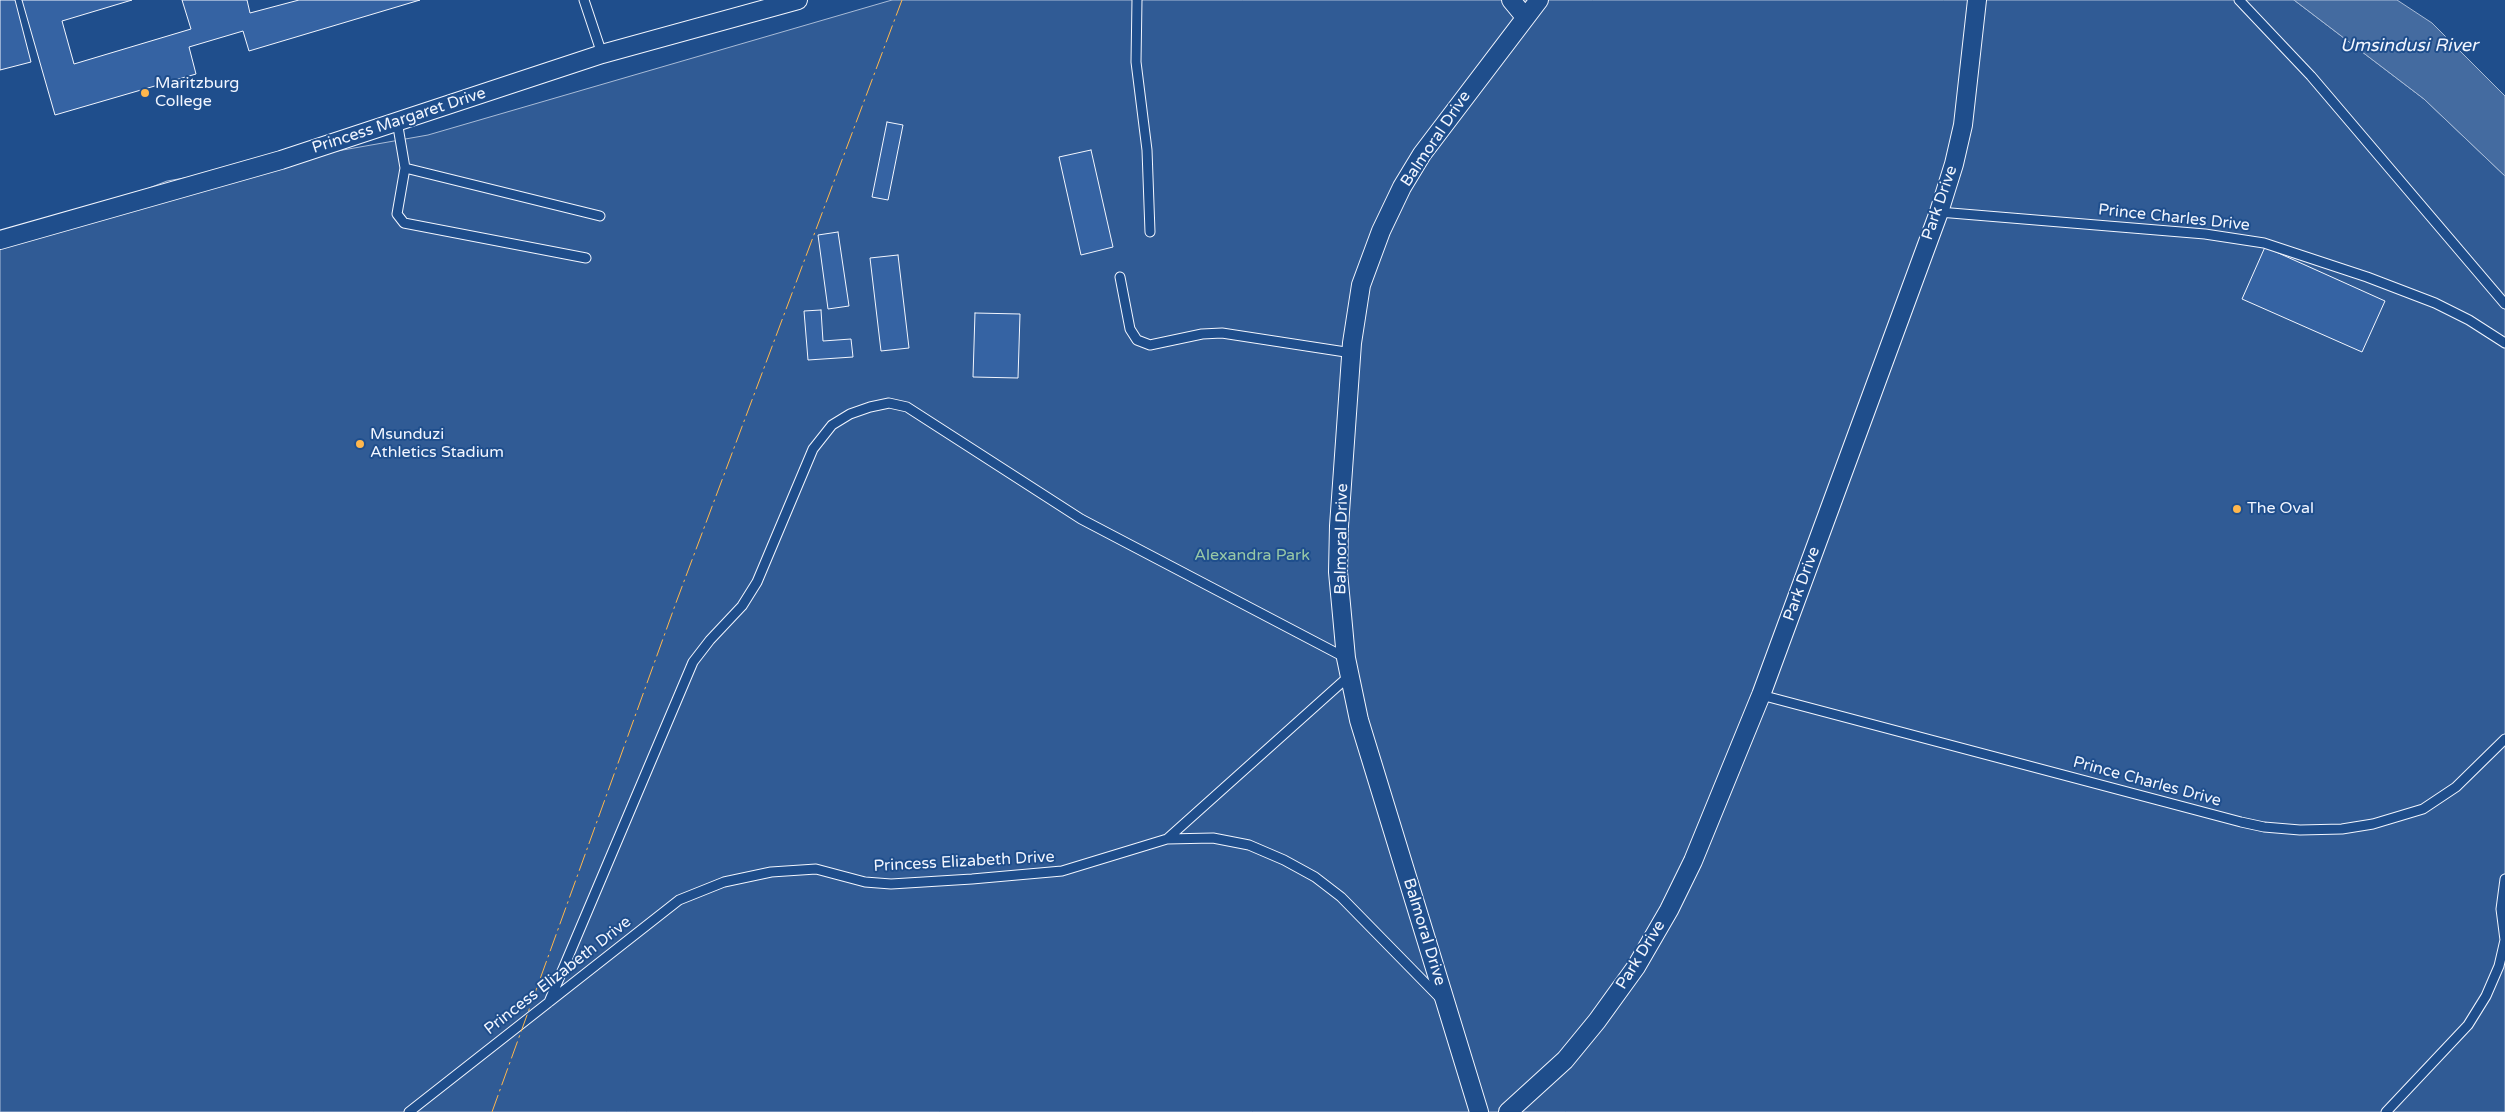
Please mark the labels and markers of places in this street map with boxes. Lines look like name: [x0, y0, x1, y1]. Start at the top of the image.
place label: Maritzburg College: [155, 74, 239, 112]
marker: Maritzburg College: [139, 87, 151, 99]
place label: Msunduzi Athletics Stadium: [370, 425, 504, 463]
marker: Msunduzi Athletics Stadium: [354, 438, 366, 450]
place label: The Oval: [2247, 499, 2314, 519]
marker: The Oval: [2231, 503, 2243, 515]

